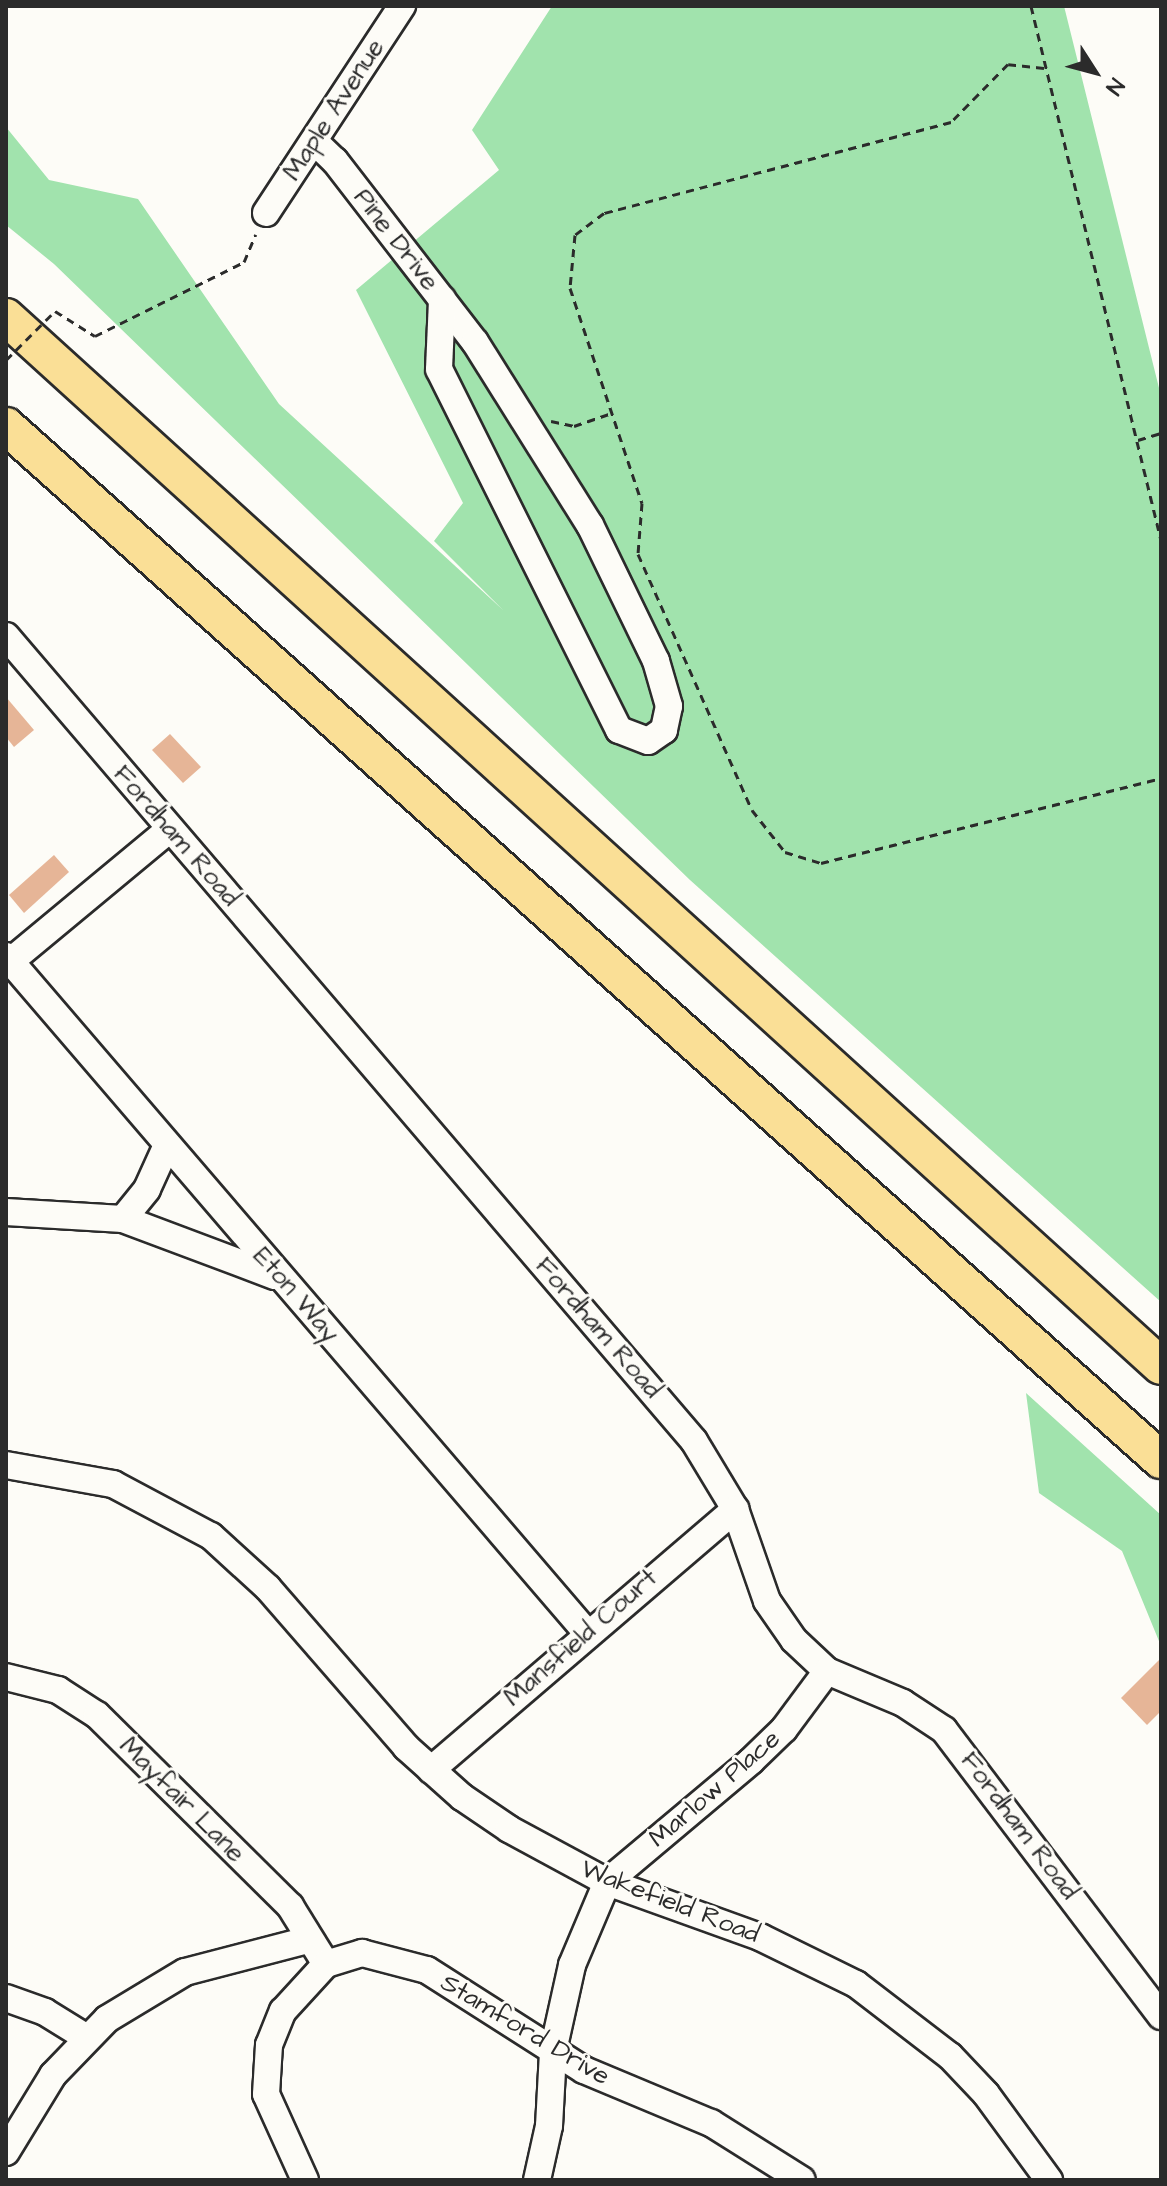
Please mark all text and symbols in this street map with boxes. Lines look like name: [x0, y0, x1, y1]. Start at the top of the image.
north arrow: [1055, 32, 1135, 112]
street label: Maple Avenue: [277, 33, 391, 187]
text: N: [1098, 72, 1131, 101]
street label: Pine Drive: [347, 183, 445, 297]
street label: Fordham Road: [106, 759, 246, 913]
street label: Eton Way: [246, 1241, 346, 1349]
street label: Fordham Road: [528, 1251, 668, 1405]
street label: Mansfield Court: [498, 1563, 664, 1713]
street label: Marlow Place: [643, 1724, 787, 1854]
street label: Mayfair Lane: [113, 1731, 251, 1869]
street label: Fordham Road: [953, 1746, 1085, 1906]
street label: Wakefield Road: [576, 1854, 764, 1950]
street label: Stamford Drive: [435, 1967, 615, 2093]

